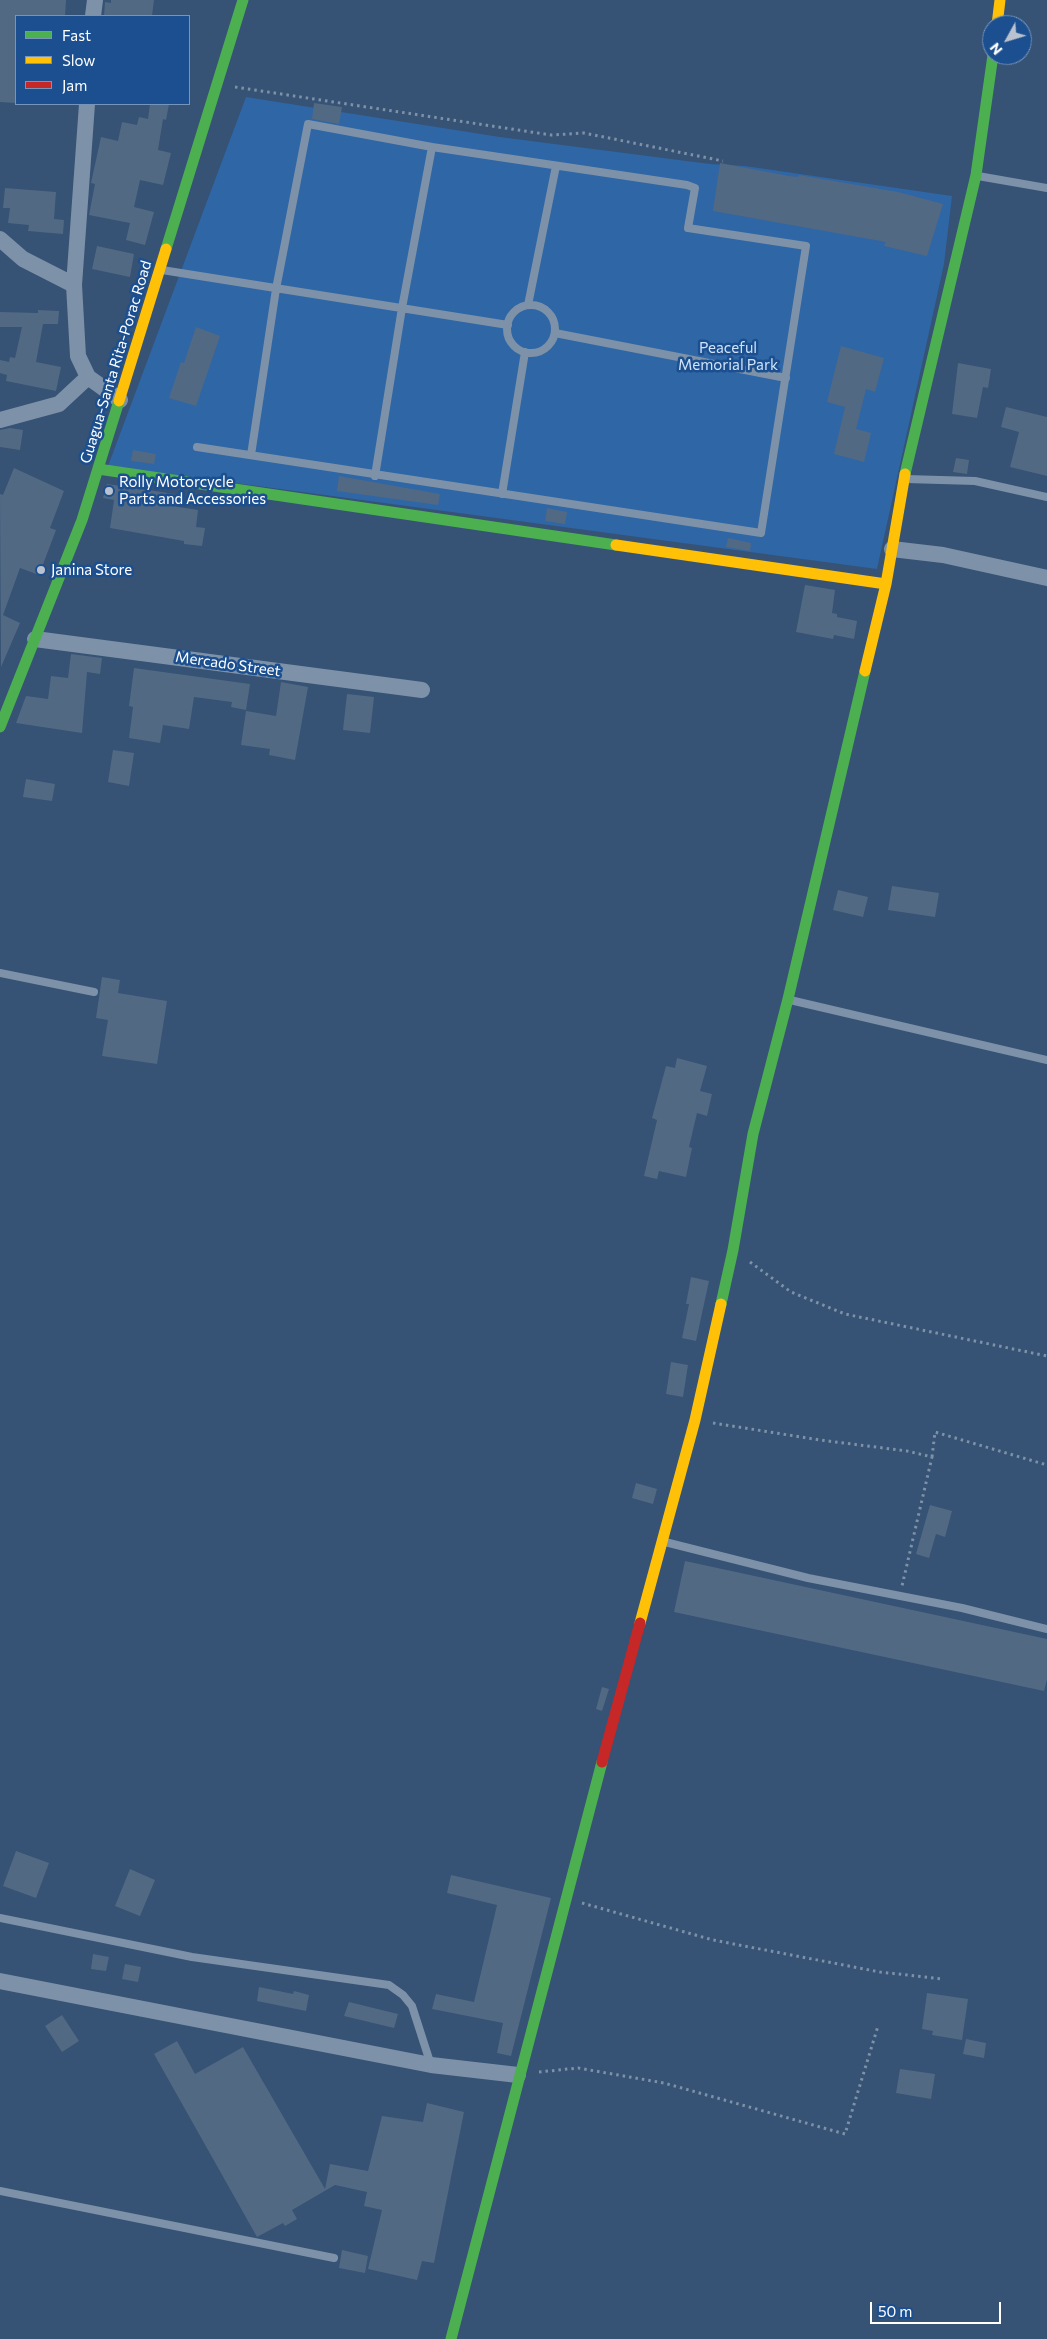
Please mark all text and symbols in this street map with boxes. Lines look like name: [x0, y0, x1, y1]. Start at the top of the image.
legend: [15, 15, 190, 105]
north arrow: [982, 15, 1032, 65]
text: Fast: [62, 26, 91, 44]
text: N: [986, 40, 1006, 59]
text: Slow: [62, 51, 95, 69]
text: Jam: [62, 76, 87, 94]
street label: Guagua-Santa Rita-Porac Road: [76, 258, 156, 466]
park label: Peaceful Memorial Park: [678, 339, 778, 374]
place label: Rolly Motorcycle Parts and Accessories: [119, 473, 266, 508]
marker: Rolly Motorcycle Parts and Accessories: [103, 485, 115, 497]
place label: Janina Store: [51, 561, 132, 579]
marker: Janina Store: [35, 564, 47, 576]
street label: Mercado Street: [174, 648, 282, 680]
scale bar: [872, 2292, 1003, 2324]
text: 50 m: [878, 2302, 912, 2320]

